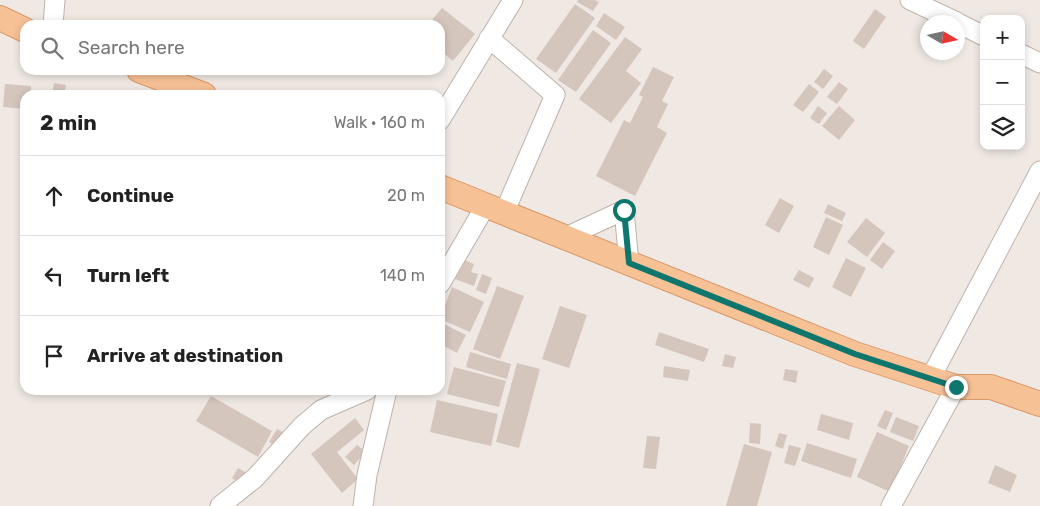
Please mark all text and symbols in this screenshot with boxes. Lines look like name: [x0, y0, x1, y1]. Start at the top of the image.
north arrow: [920, 15, 965, 60]
map controls: [980, 15, 1025, 150]
button: +: [980, 15, 1025, 60]
search box: [20, 20, 445, 75]
icon: search: [38, 34, 66, 62]
text: Search here: [78, 36, 185, 59]
button: −: [980, 60, 1025, 105]
button: layers: [980, 105, 1025, 150]
text: 2 min: [40, 110, 97, 135]
text: Walk · 160 m: [334, 113, 425, 132]
icon: ahead: [40, 182, 68, 210]
text: Continue: [87, 184, 174, 207]
text: 20 m: [387, 186, 425, 205]
route start: [613, 199, 636, 222]
icon: left: [40, 262, 68, 290]
text: Turn left: [87, 264, 169, 287]
text: 140 m: [380, 266, 425, 285]
icon: arrive: [40, 342, 68, 370]
text: Arrive at destination: [87, 344, 283, 367]
route end: [945, 376, 968, 399]

